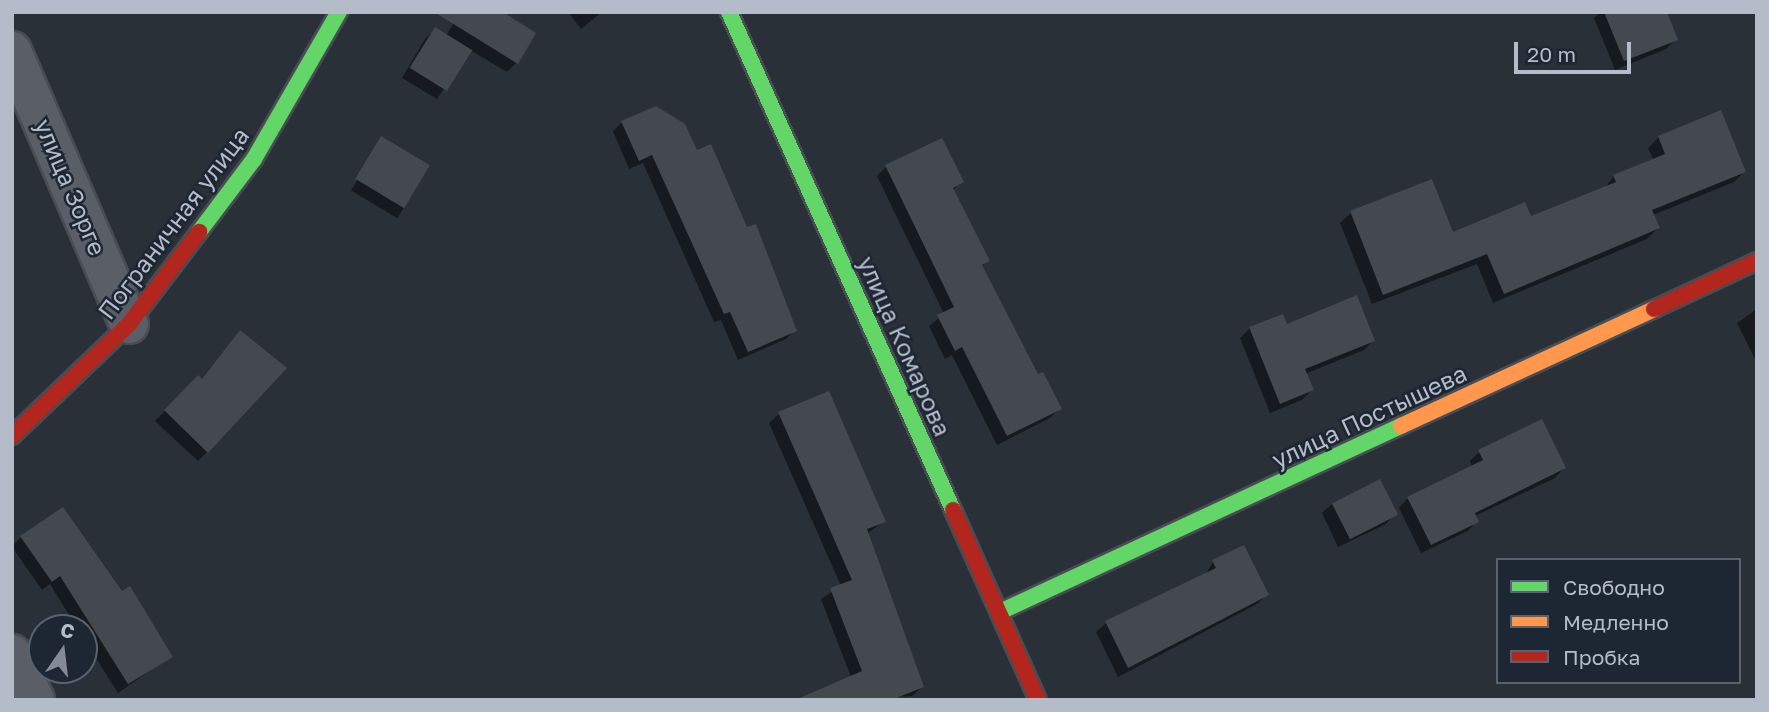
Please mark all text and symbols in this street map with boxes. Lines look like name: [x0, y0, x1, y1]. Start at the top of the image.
scale bar: [1517, 28, 1634, 72]
text: 20 m: [1527, 41, 1576, 67]
street label: улица Зорге: [29, 114, 113, 260]
street label: Пограничная улица: [92, 121, 254, 325]
street label: улица Комарова: [852, 251, 958, 441]
street label: улица Постышева: [1267, 358, 1471, 474]
legend: [1496, 558, 1741, 684]
text: Свободно: [1563, 574, 1665, 600]
text: Медленно: [1563, 609, 1669, 635]
north arrow: [28, 614, 98, 684]
text: С: [58, 617, 77, 643]
text: Пробка: [1563, 644, 1641, 670]

